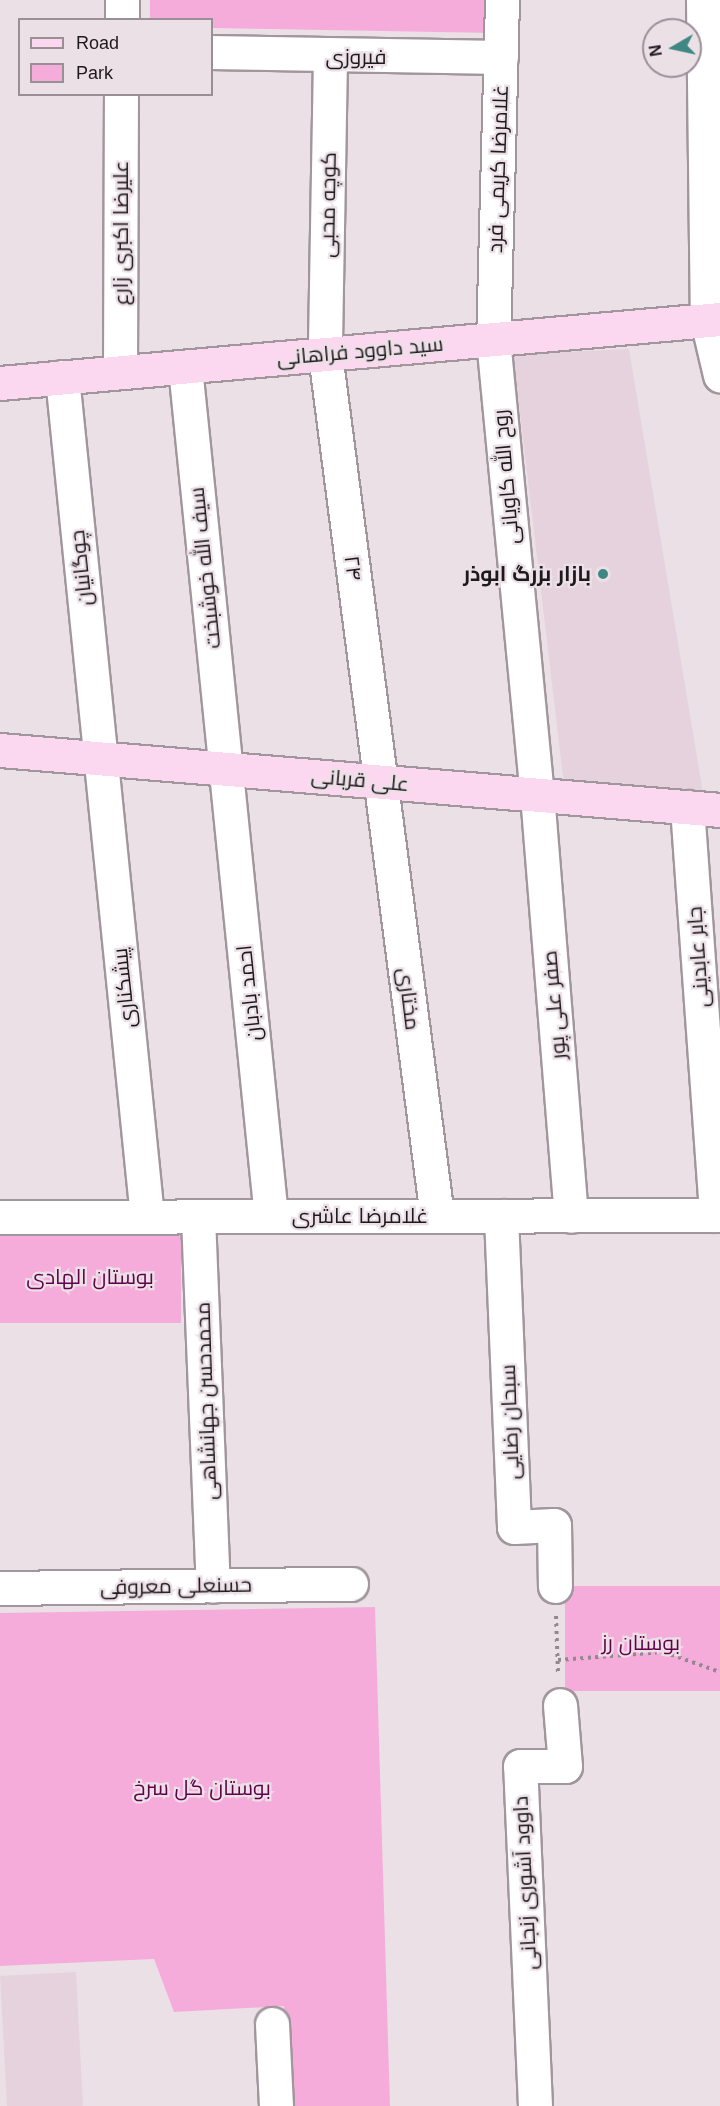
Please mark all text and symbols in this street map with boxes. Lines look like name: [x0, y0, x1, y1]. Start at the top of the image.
legend: [18, 18, 213, 96]
north arrow: [642, 18, 702, 78]
text: Road: [76, 33, 119, 53]
street label: فیروزی: [325, 44, 387, 70]
text: N: [646, 44, 665, 58]
text: Park: [76, 63, 113, 83]
street label: غلامرضا کریمی فرد: [482, 84, 514, 254]
street label: کوچه محبی: [314, 152, 342, 258]
street label: علیرضا اکبری زارع: [108, 161, 134, 305]
street label: سید داوود فراهانی: [276, 331, 444, 371]
street label: روح الله کاویانی: [488, 408, 524, 546]
street label: سیف الله خوشبخت: [184, 486, 226, 650]
street label: چوگانیان: [64, 529, 98, 607]
street label: ۲۴: [339, 554, 367, 582]
place label: بازار بزرگ ابوذر: [463, 561, 591, 587]
marker: بازار بزرگ ابوذر: [596, 567, 610, 581]
street label: علی قربانی: [310, 763, 410, 797]
street label: جابر عابدینی: [682, 906, 714, 1008]
street label: احمد بادبان: [231, 944, 267, 1042]
street label: پیشکناری: [107, 947, 141, 1029]
street label: صفر علی پور: [537, 949, 571, 1061]
street label: مختاری: [393, 966, 425, 1032]
street label: غلامرضا عاشری: [292, 1203, 428, 1229]
park label: بوستان الهادی: [26, 1264, 154, 1290]
street label: محمدحسن جهانشاهی: [190, 1301, 222, 1501]
street label: سبحان رضایی: [495, 1364, 525, 1480]
street label: حسنعلی معروفی: [100, 1572, 252, 1600]
park label: بوستان رز: [602, 1630, 680, 1656]
park label: بوستان گل سرخ: [133, 1775, 271, 1801]
street label: داوود آشوری زنجانی: [508, 1795, 542, 1971]

